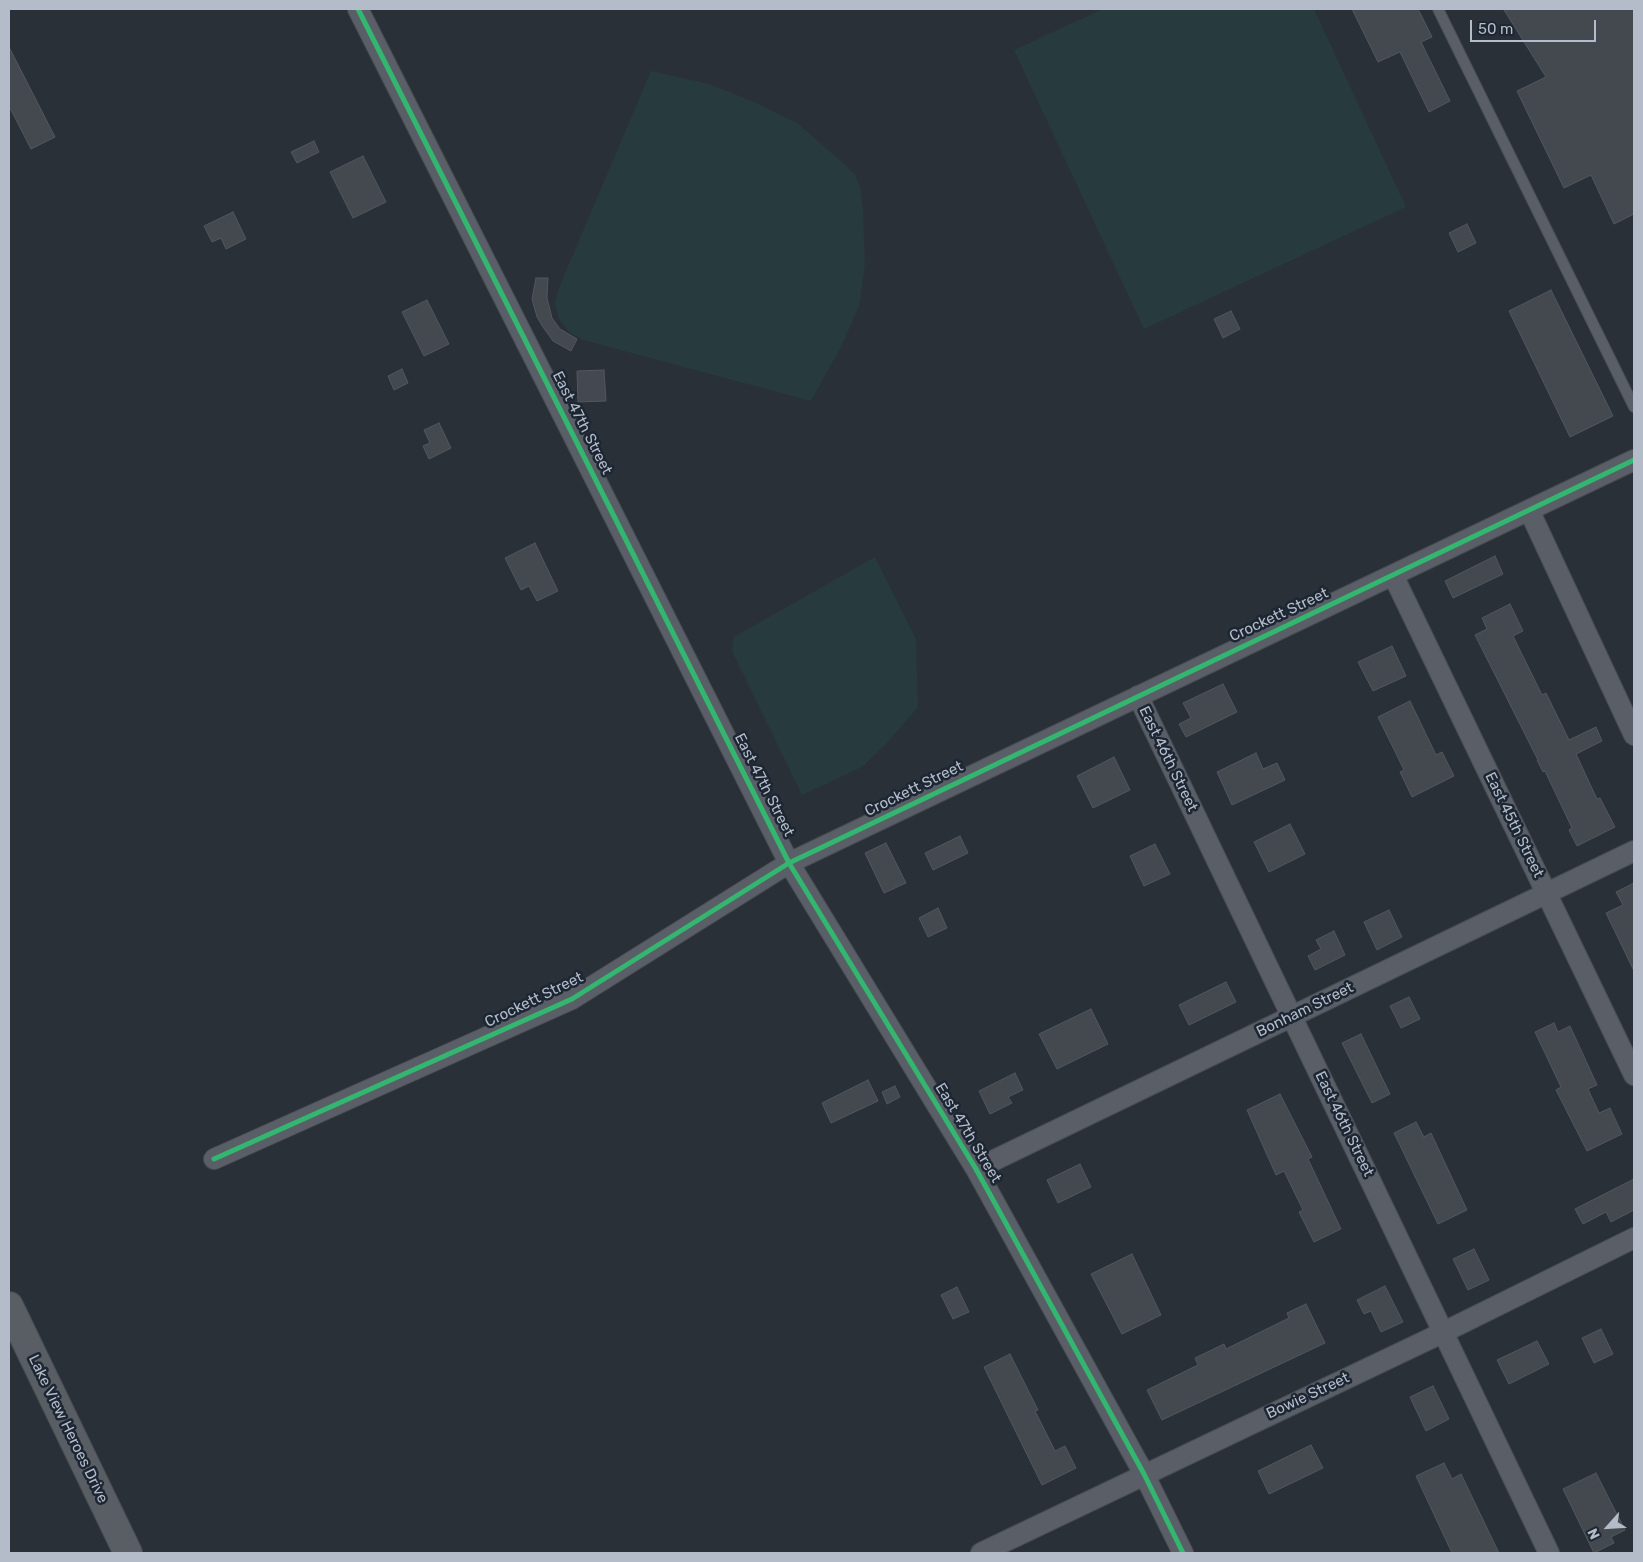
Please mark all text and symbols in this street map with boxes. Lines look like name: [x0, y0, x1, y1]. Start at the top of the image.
scale bar: [1473, 10, 1599, 42]
text: 50 m: [1478, 20, 1513, 38]
street label: East 47th Street: [548, 368, 616, 478]
street label: Crockett Street: [1227, 584, 1331, 646]
street label: East 46th Street: [1135, 703, 1201, 815]
street label: East 47th Street: [730, 730, 798, 840]
street label: Crockett Street: [862, 757, 966, 821]
street label: East 45th Street: [1481, 769, 1547, 881]
street label: Crockett Street: [482, 968, 586, 1032]
street label: Bonham Street: [1254, 979, 1356, 1041]
street label: East 46th Street: [1311, 1068, 1377, 1180]
street label: East 47th Street: [931, 1080, 1005, 1186]
street label: Lake View Heroes Drive: [24, 1352, 112, 1506]
street label: Bowie Street: [1264, 1369, 1352, 1423]
north arrow: [1583, 1502, 1633, 1552]
text: N: [1584, 1526, 1604, 1542]

